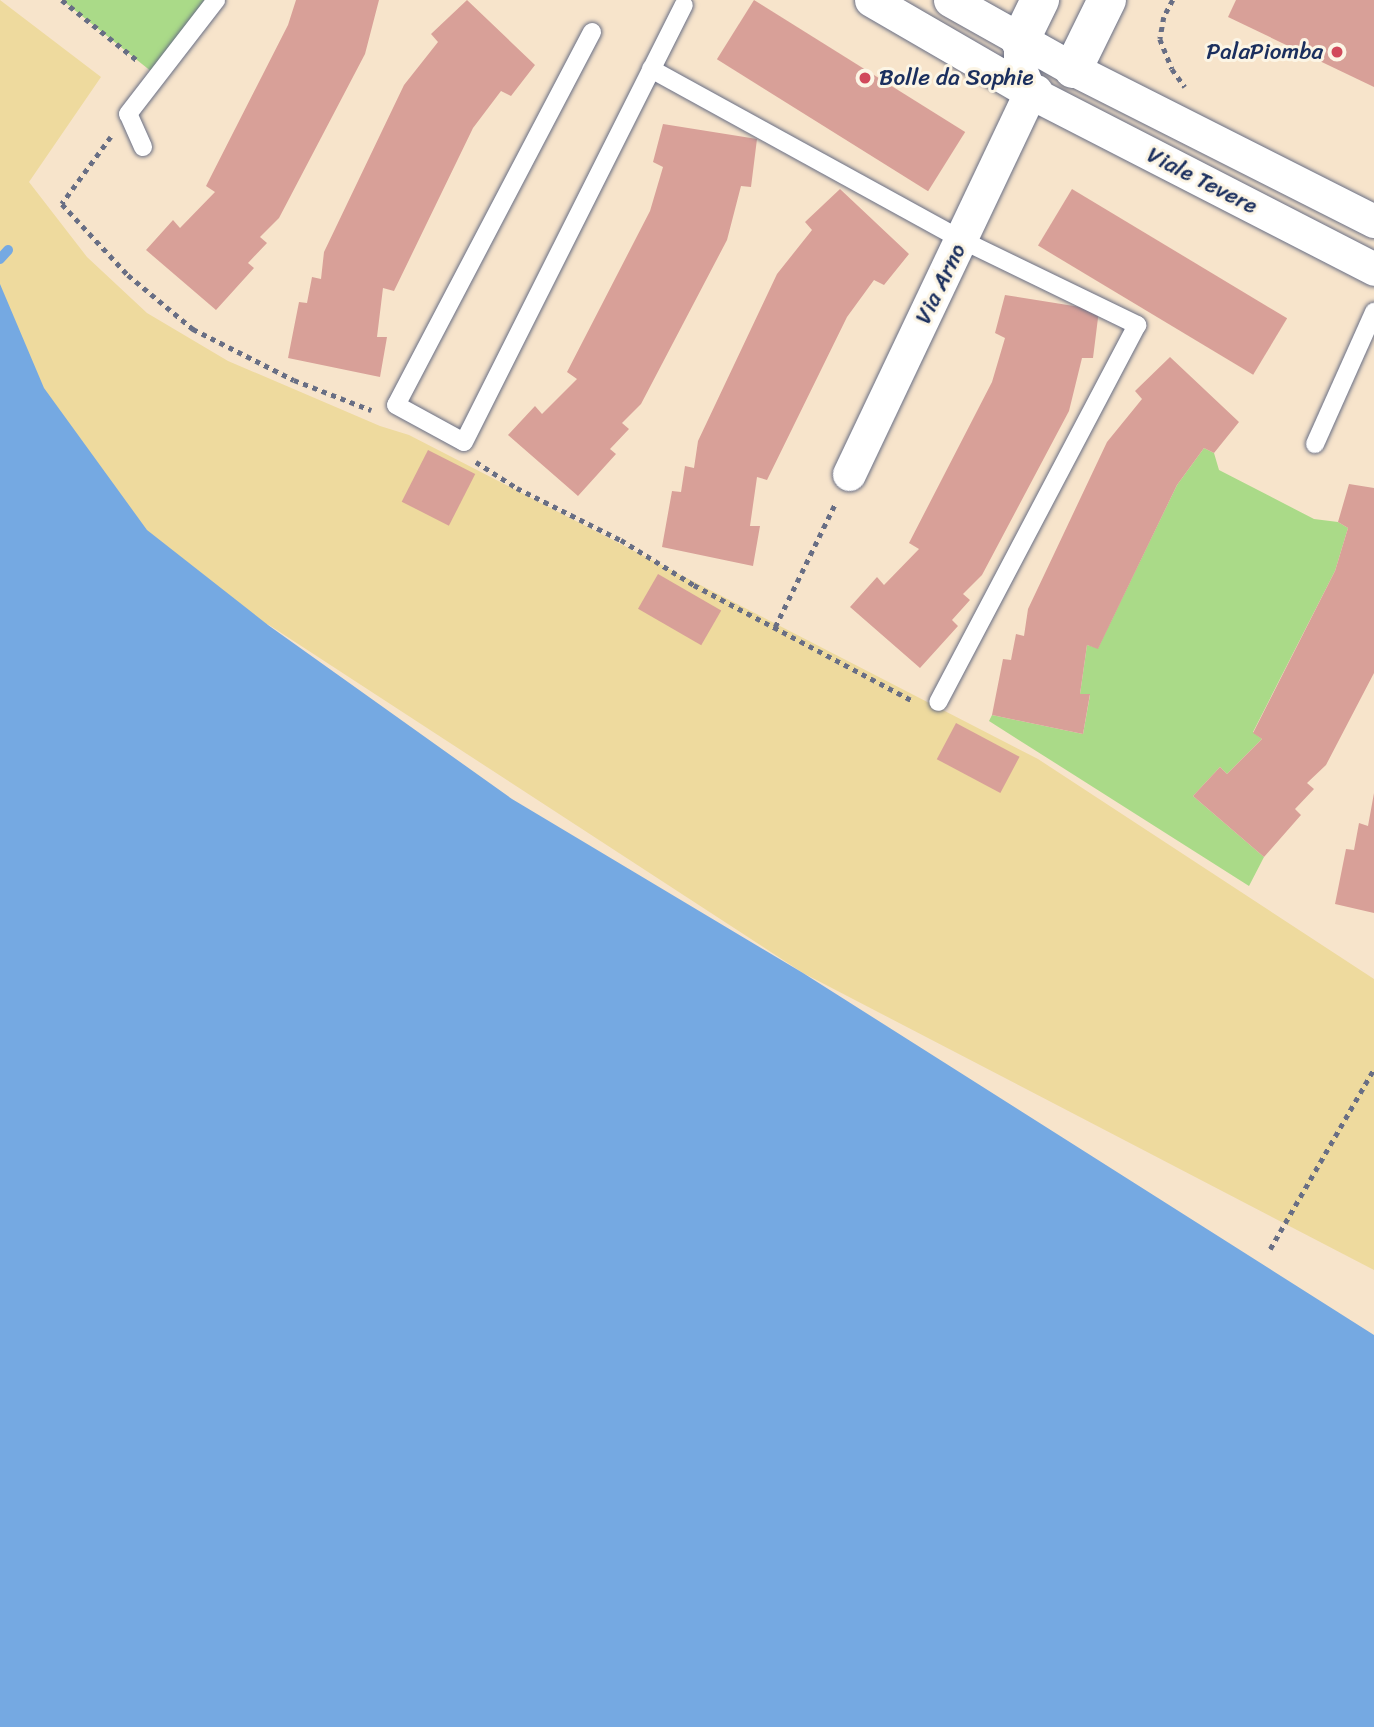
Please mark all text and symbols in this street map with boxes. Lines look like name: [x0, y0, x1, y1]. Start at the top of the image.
place label: PalaPiomba: [1206, 38, 1323, 66]
marker: PalaPiomba: [1329, 44, 1345, 60]
place label: Bolle da Sophie: [879, 64, 1034, 92]
marker: Bolle da Sophie: [857, 70, 873, 86]
street label: Viale Tevere: [1142, 141, 1262, 221]
street label: Via Arno: [910, 239, 972, 329]

